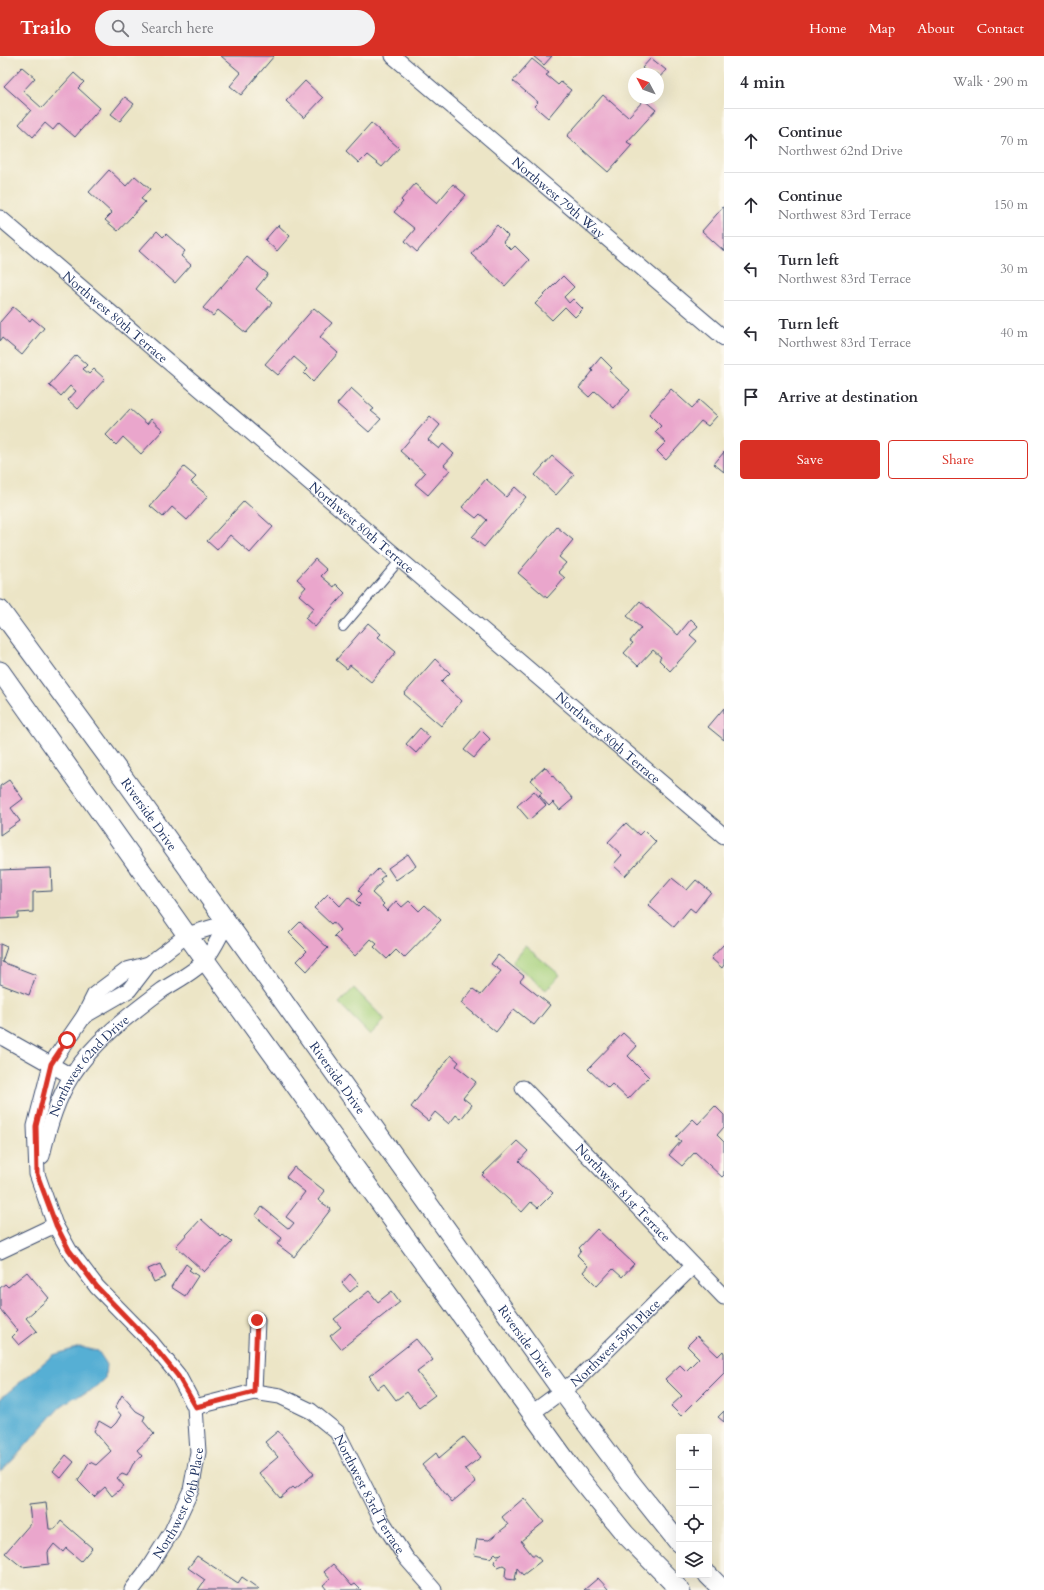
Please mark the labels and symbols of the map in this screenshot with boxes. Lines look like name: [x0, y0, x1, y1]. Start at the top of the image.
north arrow: [628, 68, 664, 104]
street label: Northwest 79th Way: [508, 153, 609, 243]
street label: Northwest 80th Terrace: [59, 267, 171, 368]
street label: Northwest 80th Terrace: [305, 478, 418, 578]
street label: Northwest 80th Terrace: [551, 688, 664, 788]
street label: Riverside Drive: [116, 775, 181, 855]
street label: Northwest 62nd Drive: [45, 1011, 133, 1119]
route start: [58, 1031, 76, 1049]
street label: Riverside Drive: [305, 1038, 369, 1118]
street label: Northwest 81st Terrace: [571, 1140, 674, 1246]
street label: Northwest 59th Place: [567, 1295, 664, 1392]
street label: Riverside Drive: [493, 1302, 558, 1382]
route end: [248, 1311, 266, 1329]
street label: Northwest 83rd Terrace: [330, 1431, 409, 1558]
street label: Northwest 60th Place: [149, 1447, 208, 1562]

